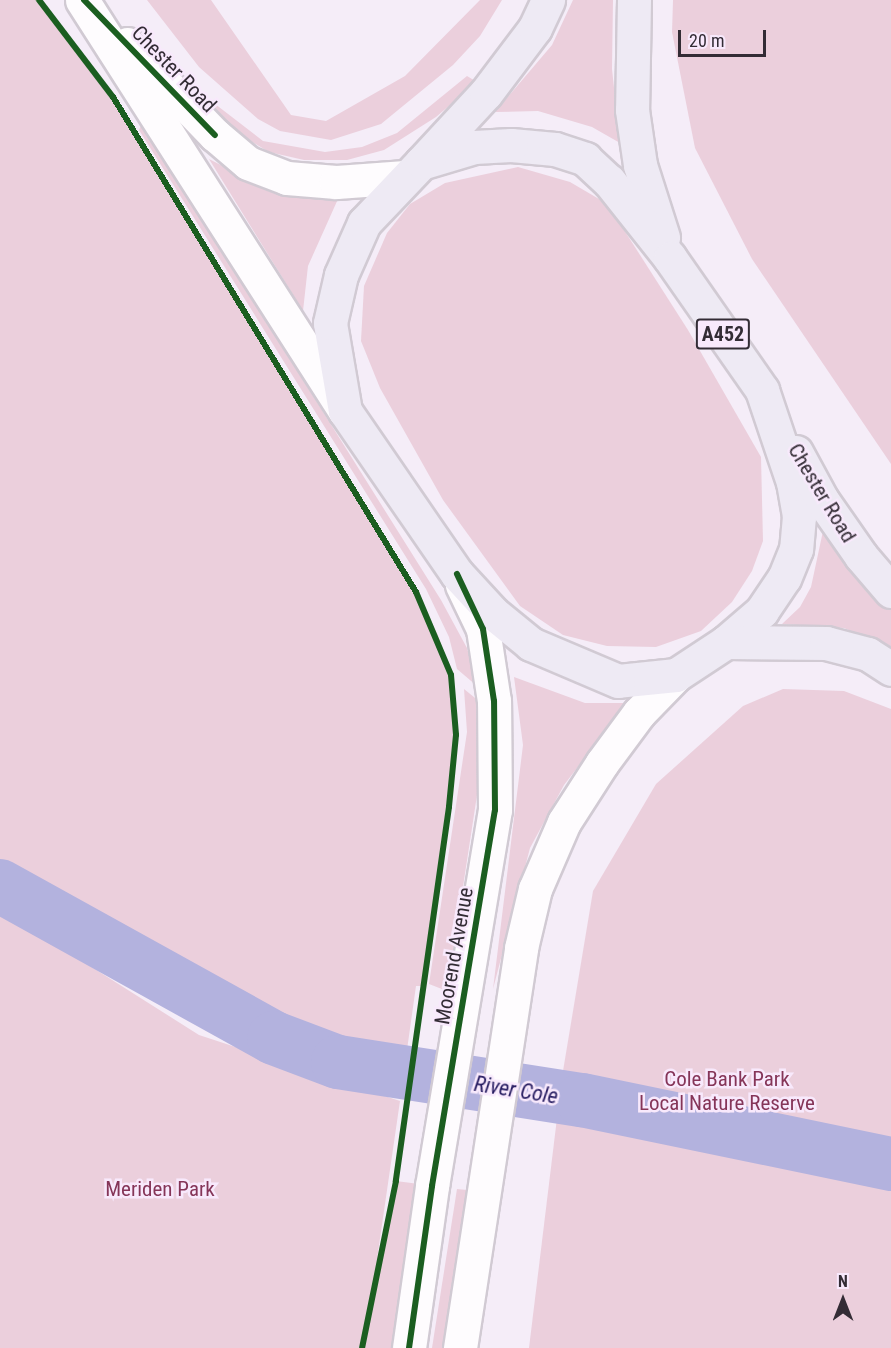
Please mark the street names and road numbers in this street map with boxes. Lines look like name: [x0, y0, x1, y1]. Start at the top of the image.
street label: Chester Road: [126, 20, 222, 118]
road number: A452: [694, 317, 752, 351]
street label: Chester Road: [783, 439, 861, 547]
street label: Moorend Avenue: [430, 885, 478, 1027]

